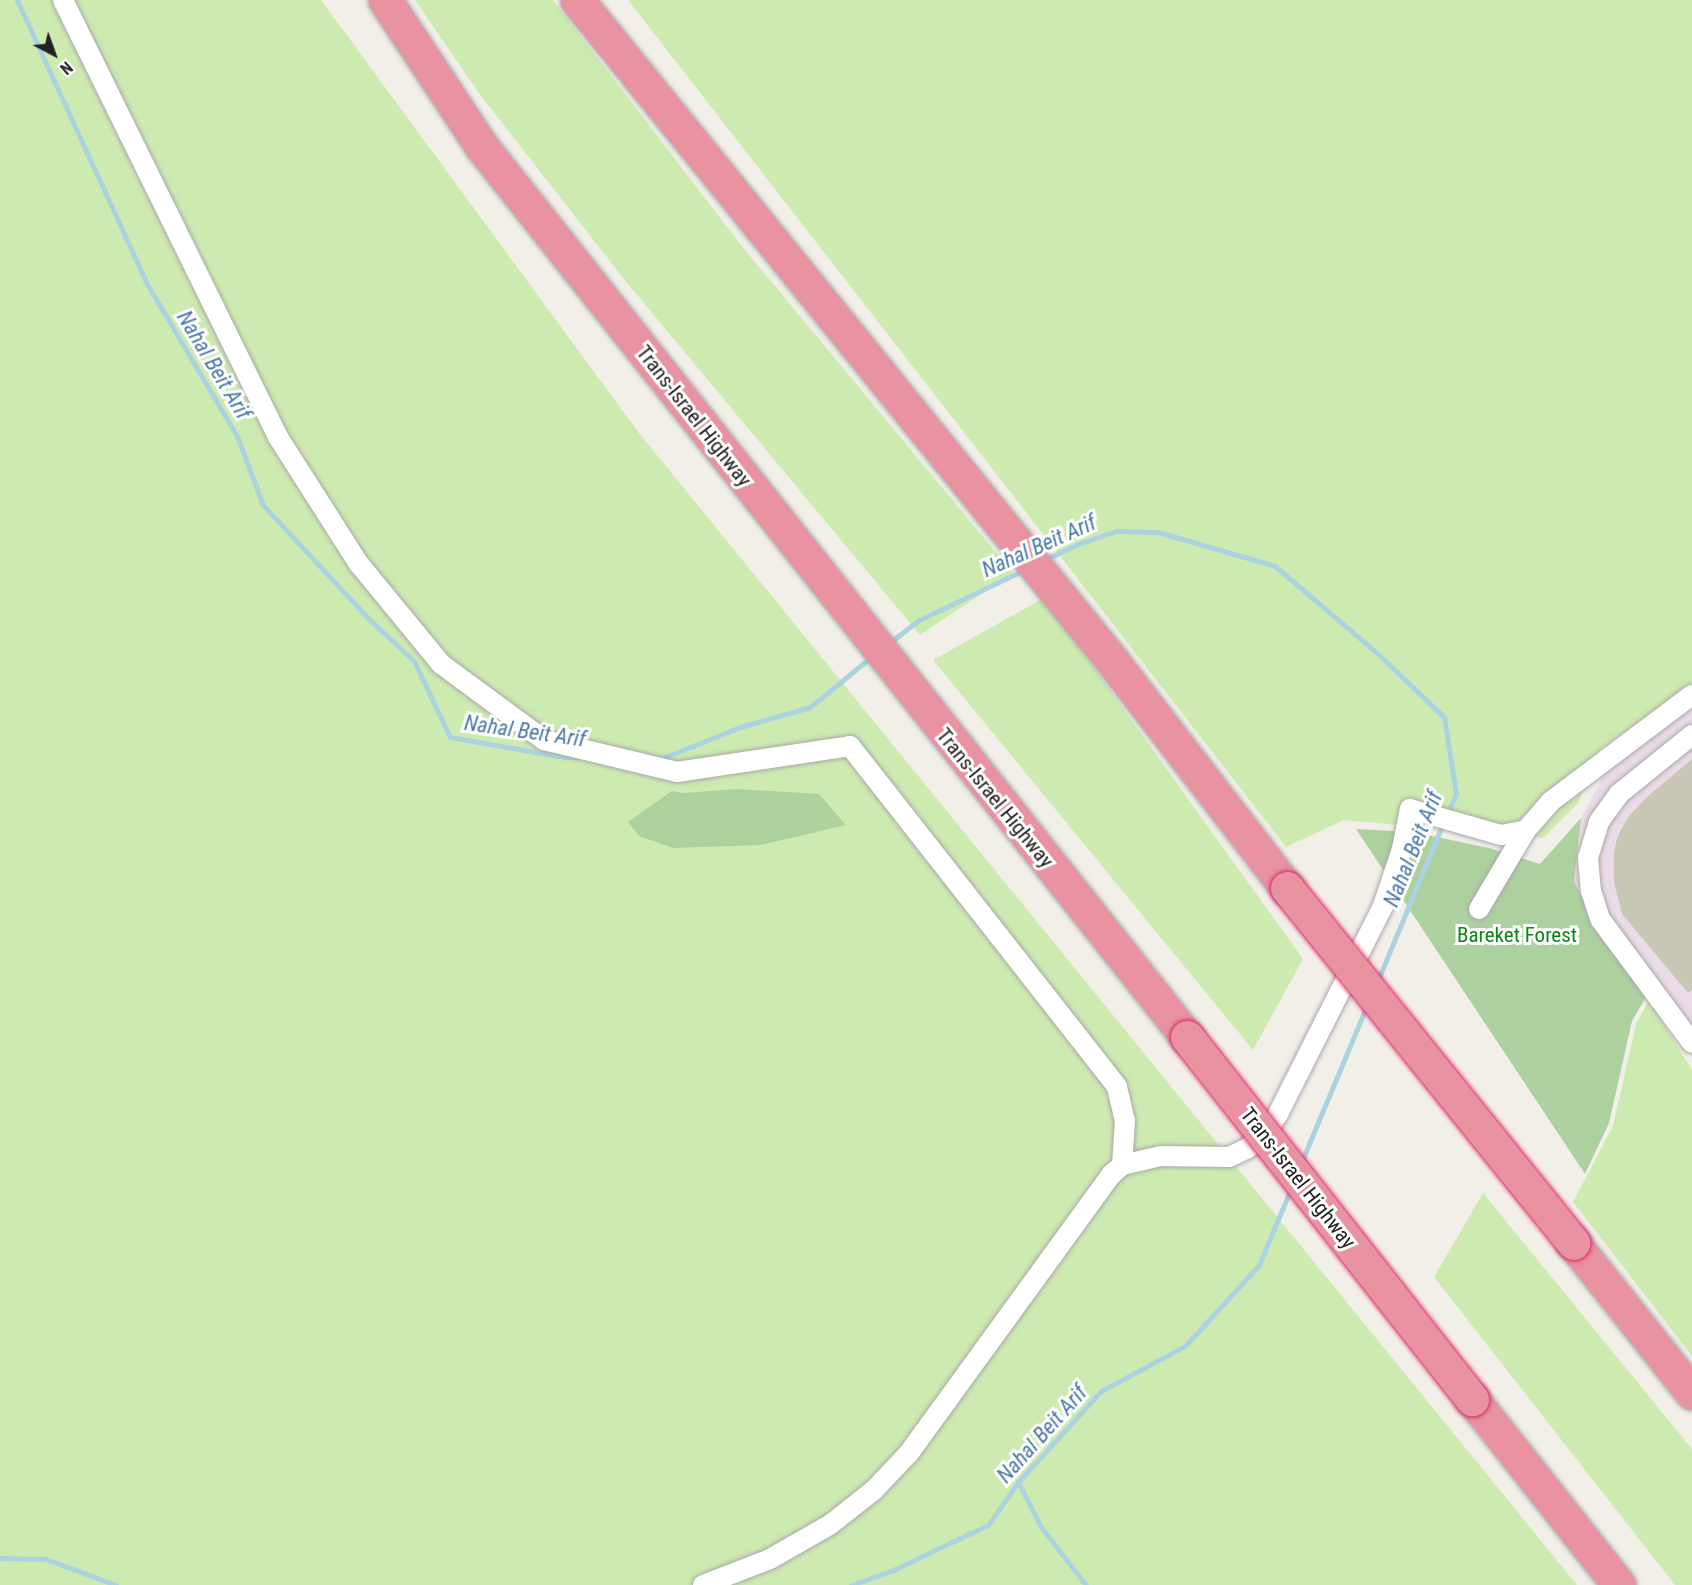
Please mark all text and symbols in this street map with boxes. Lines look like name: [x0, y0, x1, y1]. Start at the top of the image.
north arrow: [24, 24, 84, 84]
text: N: [56, 58, 76, 78]
water label: Nahal Beit Arif: [171, 306, 257, 424]
street label: Trans-Israel Highway: [631, 340, 757, 492]
water label: Nahal Beit Arif: [978, 509, 1100, 583]
water label: Nahal Beit Arif: [463, 709, 587, 753]
street label: Trans-Israel Highway: [931, 723, 1059, 873]
water label: Nahal Beit Arif: [1378, 787, 1448, 911]
park label: Bareket Forest: [1457, 922, 1577, 948]
street label: Trans-Israel Highway: [1235, 1102, 1361, 1254]
water label: Nahal Beit Arif: [991, 1380, 1093, 1488]

